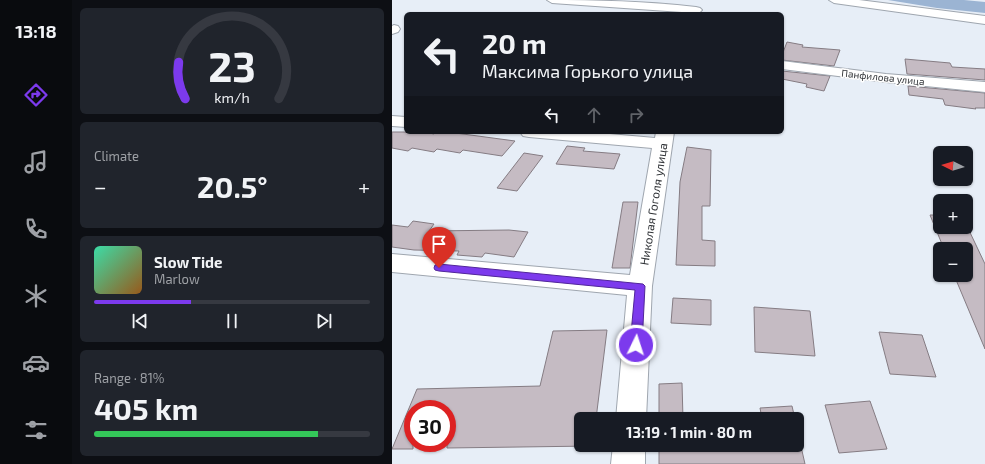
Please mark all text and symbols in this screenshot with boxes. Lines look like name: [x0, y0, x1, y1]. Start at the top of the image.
text: 13:18: [15, 20, 57, 42]
text: 20 m: [482, 26, 547, 60]
icon: left: [416, 28, 468, 80]
text: 23: [208, 40, 256, 90]
text: Максима Горького улица: [482, 60, 693, 82]
street label: Панфилова улица: [841, 67, 925, 88]
icon: directions: [22, 81, 50, 109]
text: km/h: [214, 89, 250, 106]
icon: left: [541, 104, 563, 126]
icon: ahead: [583, 104, 605, 126]
icon: right: [625, 104, 647, 126]
street label: Николая Гоголя улица: [636, 142, 671, 266]
north arrow: [933, 146, 973, 186]
map controls: [933, 146, 973, 282]
icon: music: [22, 148, 50, 176]
text: Climate: [94, 148, 139, 164]
text: 20.5°: [197, 168, 268, 204]
text: −: [94, 173, 107, 199]
text: +: [358, 173, 370, 199]
button: +: [933, 194, 973, 234]
icon: phone: [22, 215, 50, 243]
pin: [422, 227, 456, 268]
icon: arrive: [428, 233, 450, 255]
button: −: [933, 242, 973, 282]
text: Slow Tide: [154, 253, 222, 271]
text: Marlow: [154, 271, 200, 287]
icon: climate: [22, 282, 50, 310]
icon: previous: [129, 310, 151, 332]
icon: pause: [221, 310, 243, 332]
icon: next: [313, 310, 335, 332]
position arrow: [615, 324, 657, 366]
icon: car: [22, 349, 50, 377]
text: Range · 81%: [94, 370, 164, 386]
text: 405 km: [94, 390, 198, 426]
speed limit sign: 30: [404, 400, 456, 452]
icon: filters: [22, 416, 50, 444]
text: 13:19 · 1 min · 80 m: [626, 423, 752, 441]

